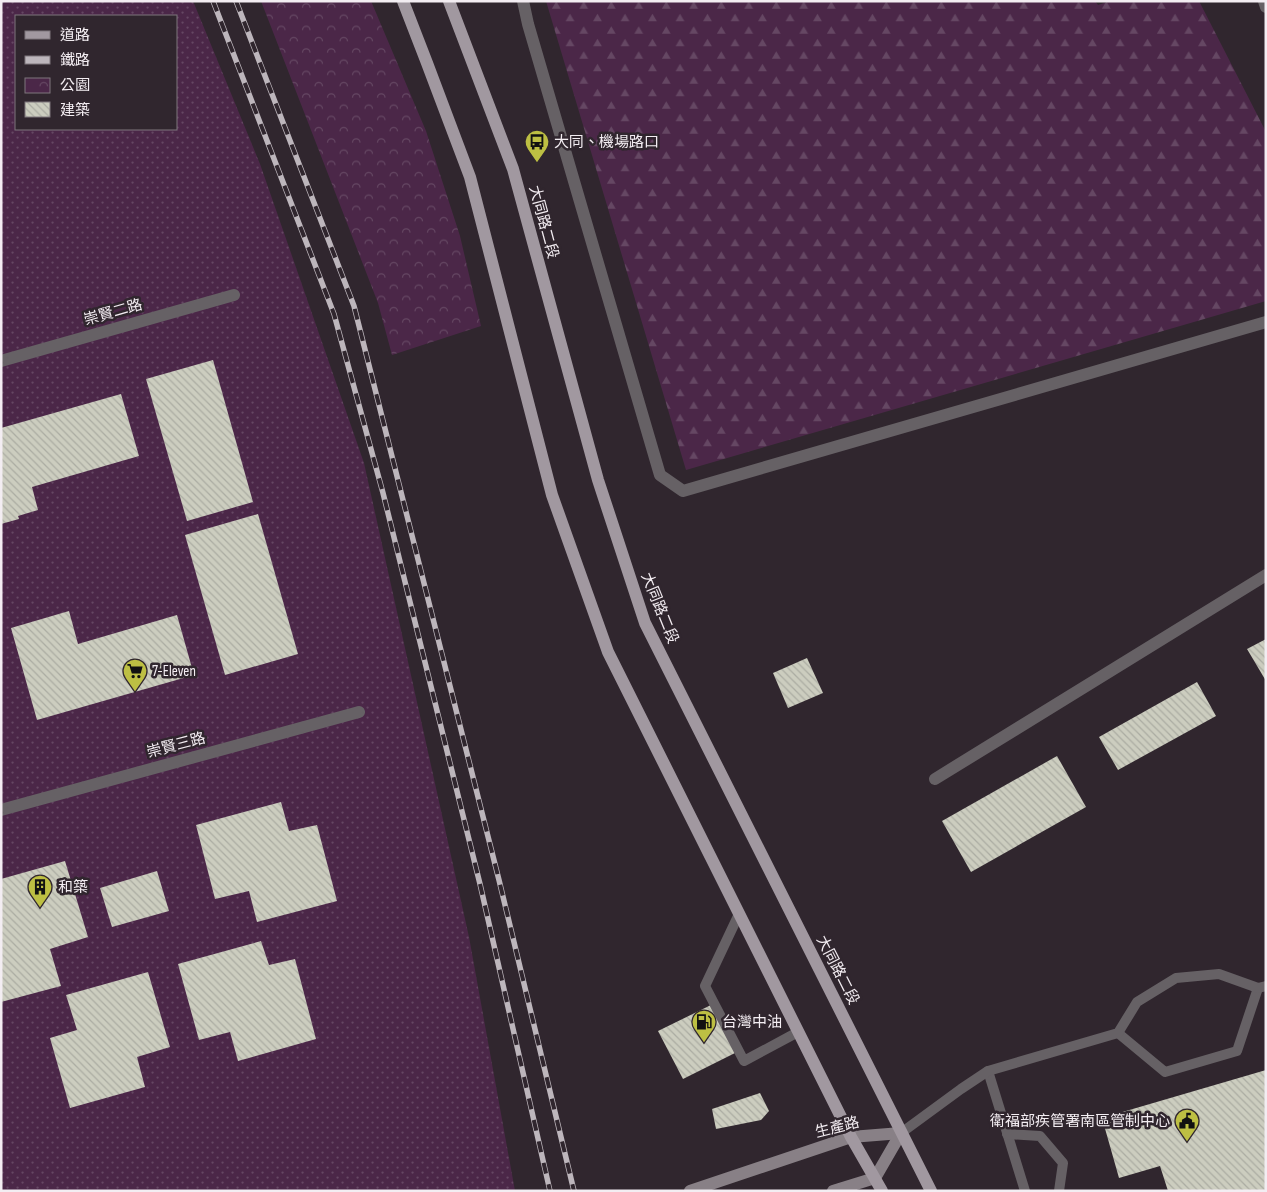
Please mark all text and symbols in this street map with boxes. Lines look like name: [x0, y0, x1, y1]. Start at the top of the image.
legend: [15, 15, 178, 130]
text: 道路: [60, 26, 90, 45]
text: 鐵路: [60, 51, 90, 70]
text: 公園: [60, 76, 90, 95]
text: 建築: [60, 101, 90, 120]
bus stop icon: 大同、機場路口: [524, 129, 550, 163]
place label: 大同、機場路口: [554, 133, 659, 152]
street label: 大同路二段: [525, 183, 562, 261]
street label: 崇賢二路: [82, 295, 145, 330]
street label: 大同路二段: [637, 570, 682, 647]
supermarket icon: 7-Eleven: [122, 658, 148, 692]
place label: 7-Eleven: [152, 662, 196, 681]
street label: 崇賢三路: [145, 729, 208, 762]
building icon: 和築: [27, 874, 53, 908]
place label: 和築: [58, 878, 88, 897]
street label: 大同路二段: [812, 932, 863, 1008]
fuel station icon: 台灣中油: [691, 1009, 717, 1043]
place label: 台灣中油: [722, 1013, 782, 1032]
public building icon: 衛福部疾管署南區管制中心: [1174, 1108, 1200, 1142]
place label: 衛福部疾管署南區管制中心: [990, 1112, 1170, 1131]
street label: 生產路: [813, 1113, 861, 1142]

